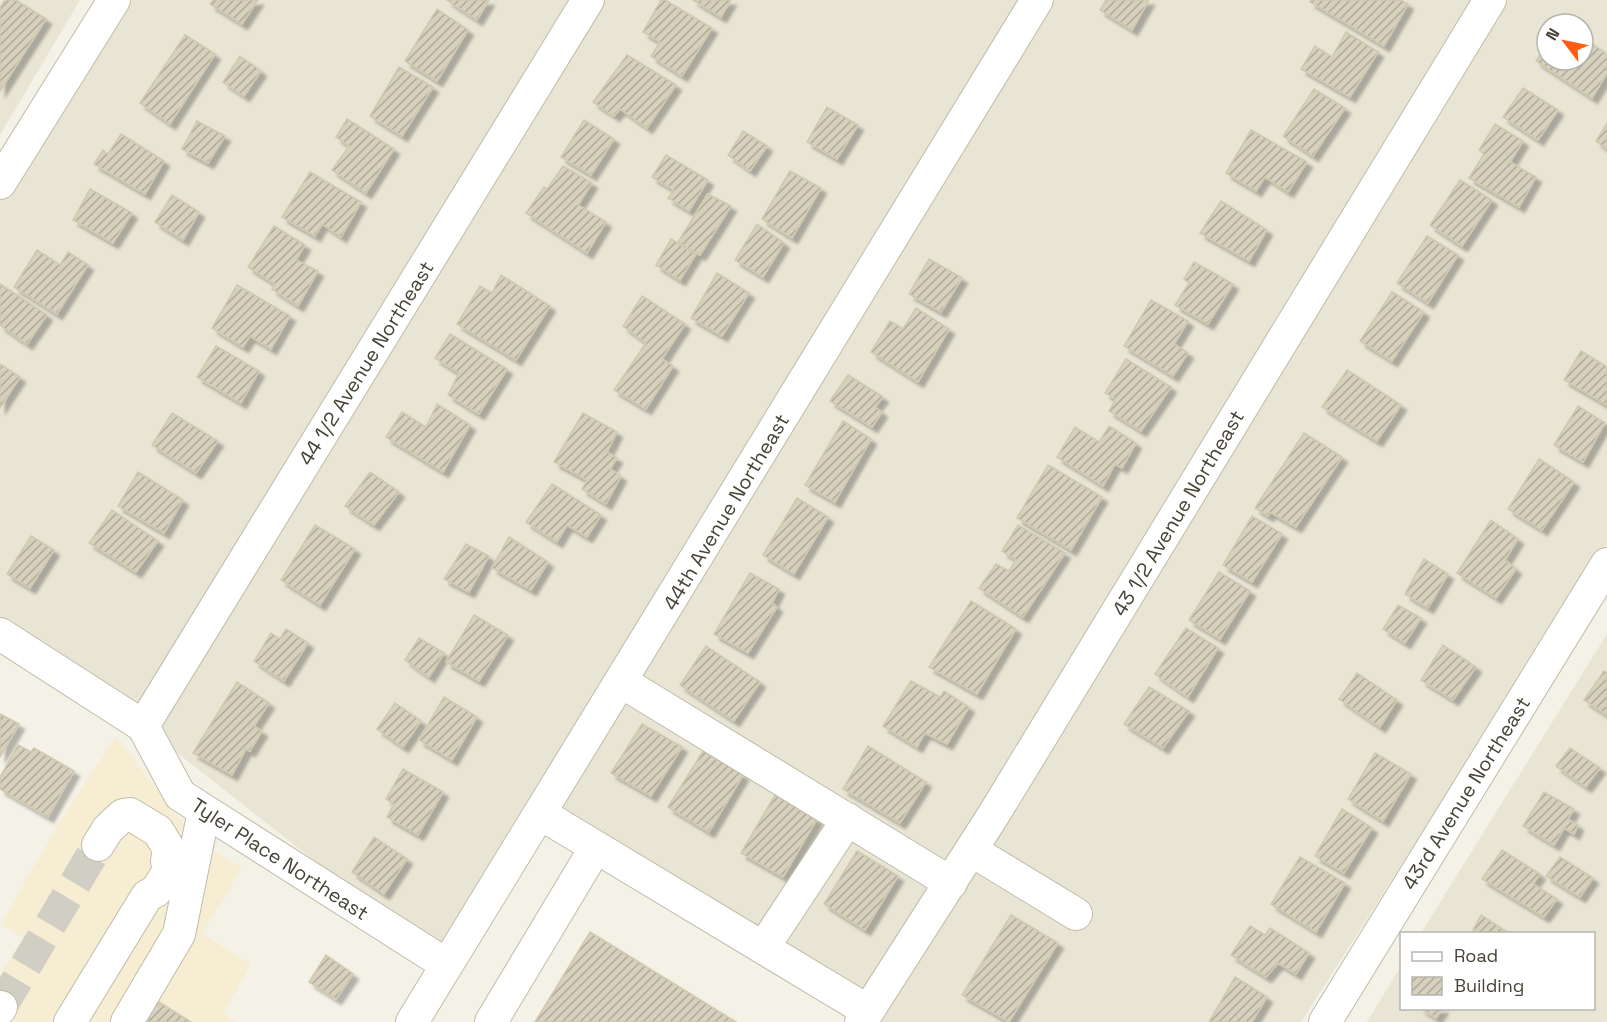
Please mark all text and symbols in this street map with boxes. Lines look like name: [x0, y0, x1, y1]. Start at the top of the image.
north arrow: [1535, 12, 1595, 72]
text: N: [1541, 24, 1564, 44]
street label: 44 1/2 Avenue Northeast: [292, 256, 440, 470]
street label: 43 1/2 Avenue Northeast: [1106, 405, 1250, 621]
street label: 44th Avenue Northeast: [657, 409, 795, 615]
street label: 43rd Avenue Northeast: [1396, 692, 1536, 894]
street label: Tyler Place Northeast: [186, 792, 374, 926]
legend: [1400, 932, 1595, 1010]
text: Road: [1454, 944, 1498, 967]
text: Building: [1454, 974, 1524, 997]

